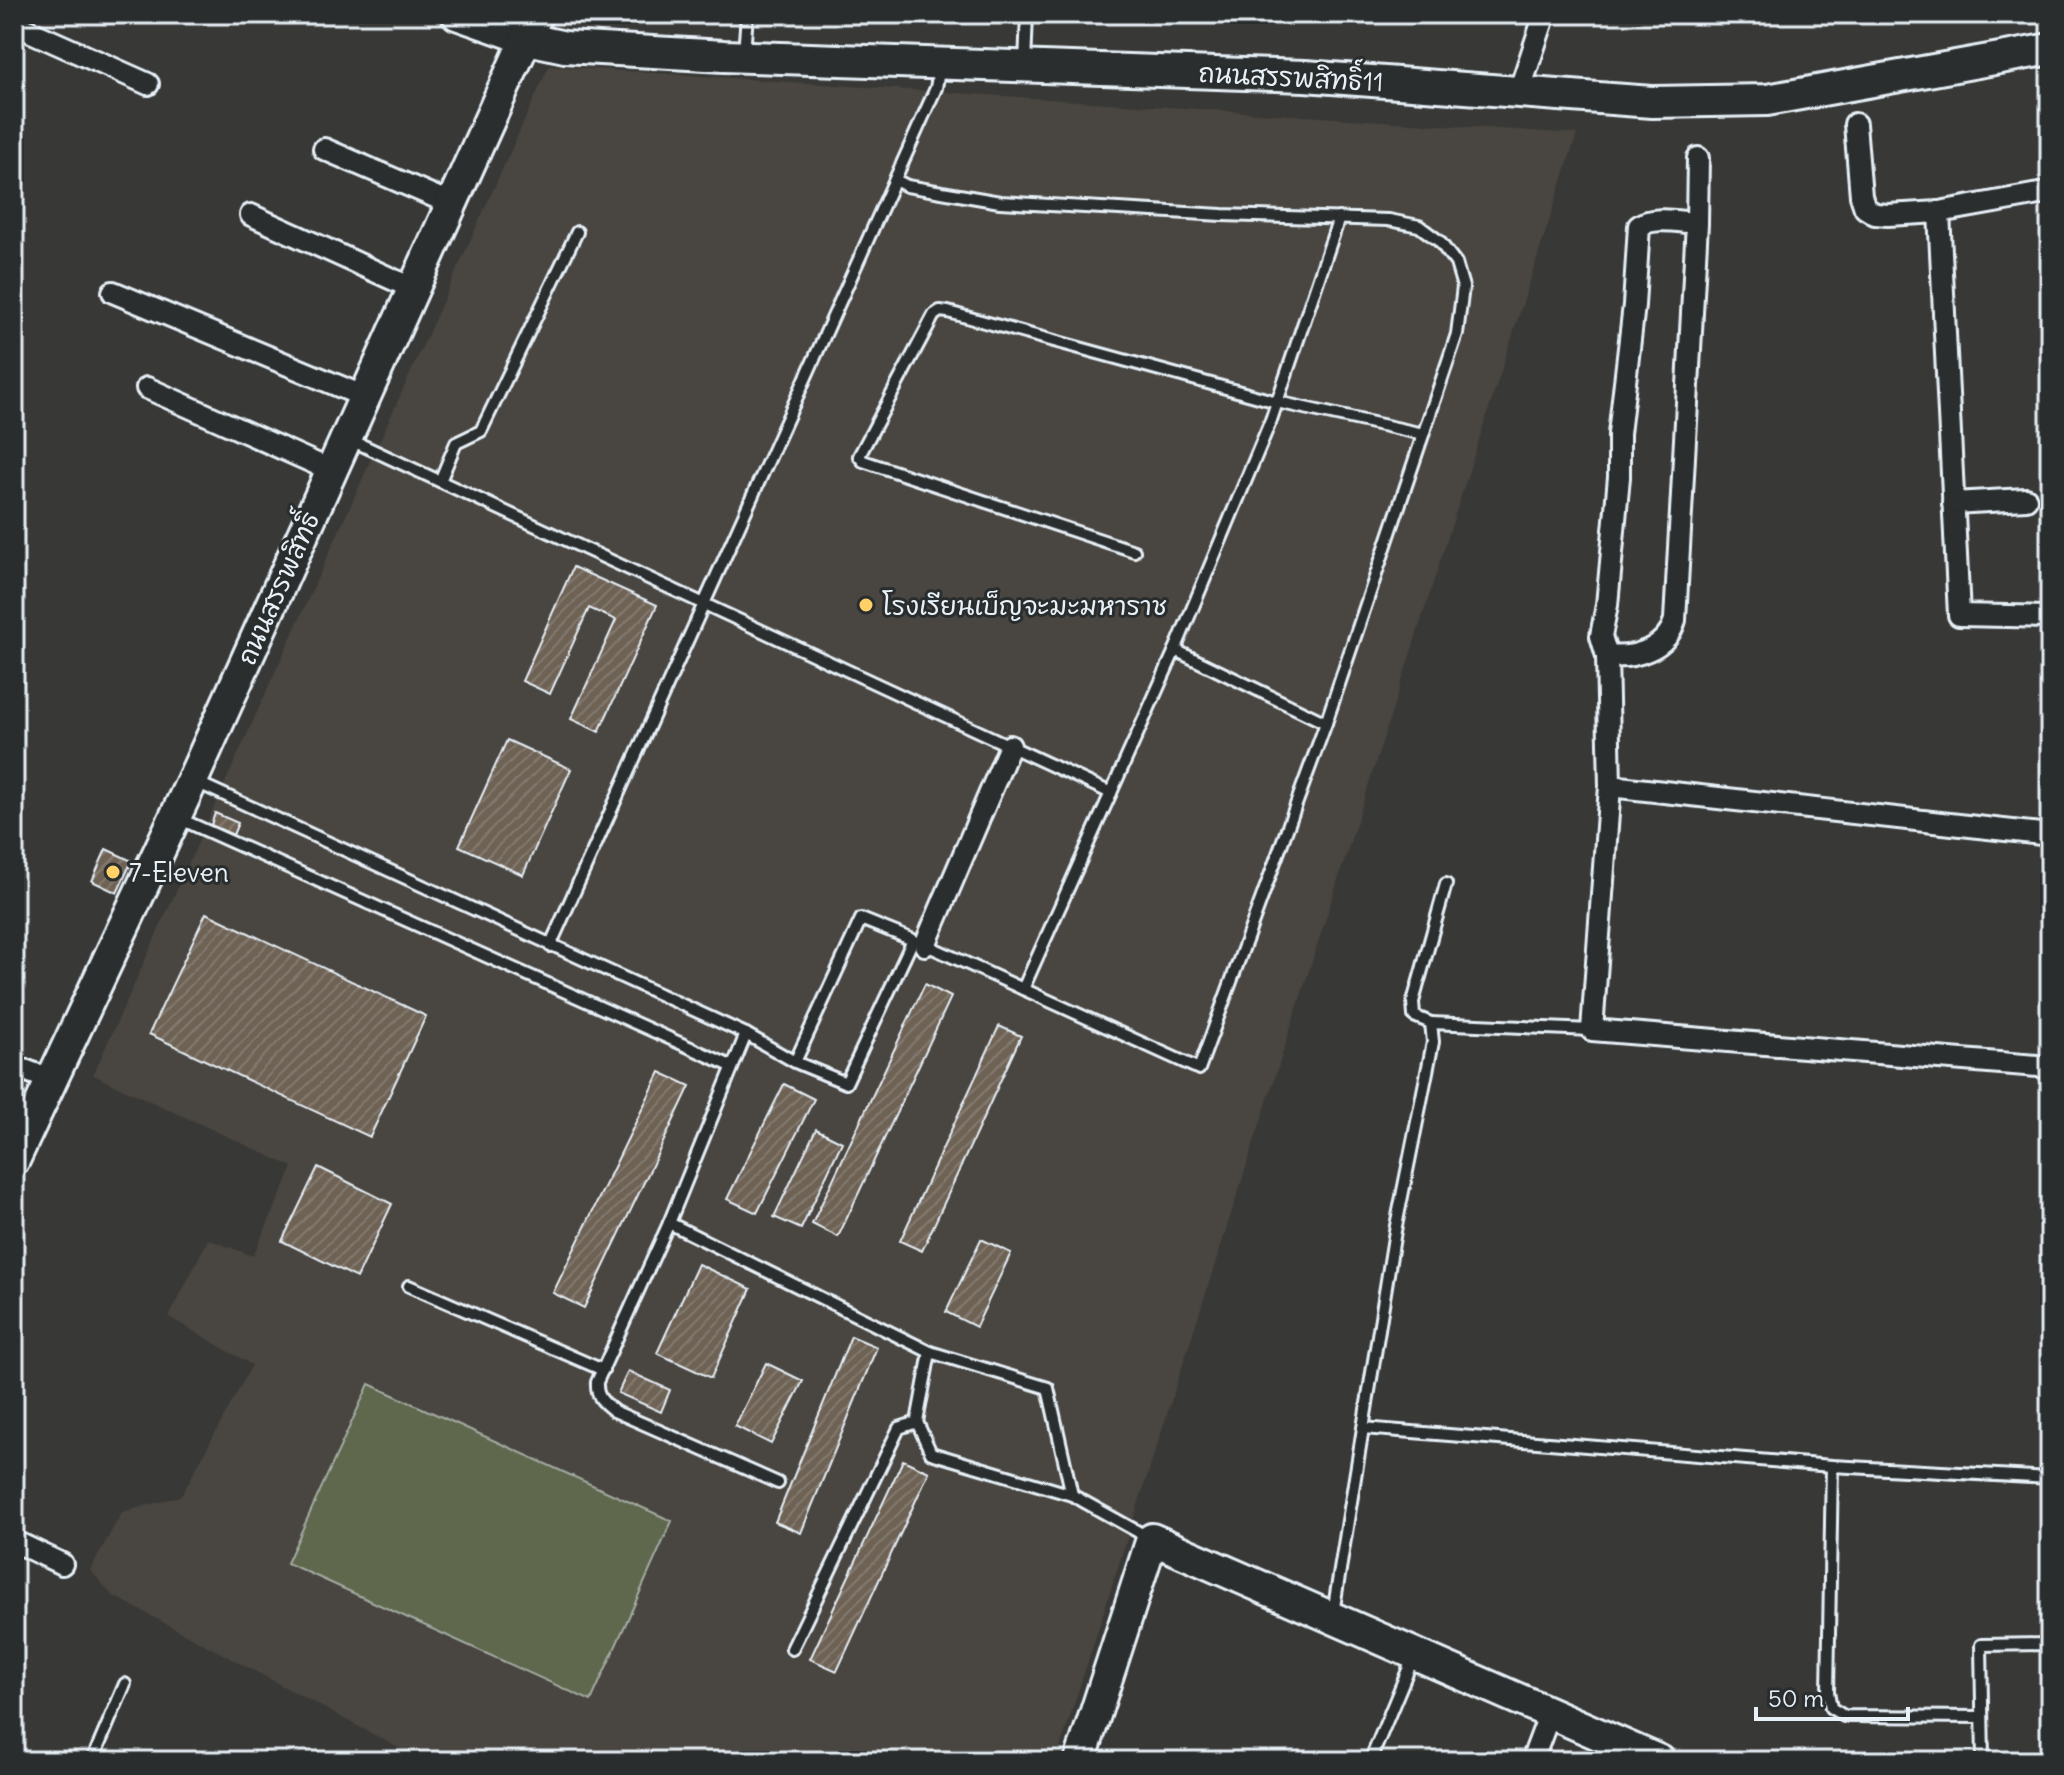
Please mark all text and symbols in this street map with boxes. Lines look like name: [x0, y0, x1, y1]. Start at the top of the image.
street label: ถนนสรรพสิทธิ์11: [1198, 51, 1385, 98]
street label: ถนนสรรพสิทธิ์: [225, 504, 327, 670]
place label: โรงเรียนเบ็ญจะมะมหาราช: [882, 589, 1167, 622]
marker: โรงเรียนเบ็ญจะมะมหาราช: [857, 596, 875, 614]
place label: 7-Eleven: [129, 856, 229, 889]
marker: 7-Eleven: [104, 863, 122, 881]
scale bar: [1756, 1671, 1908, 1721]
text: 50 m: [1768, 1683, 1824, 1713]

